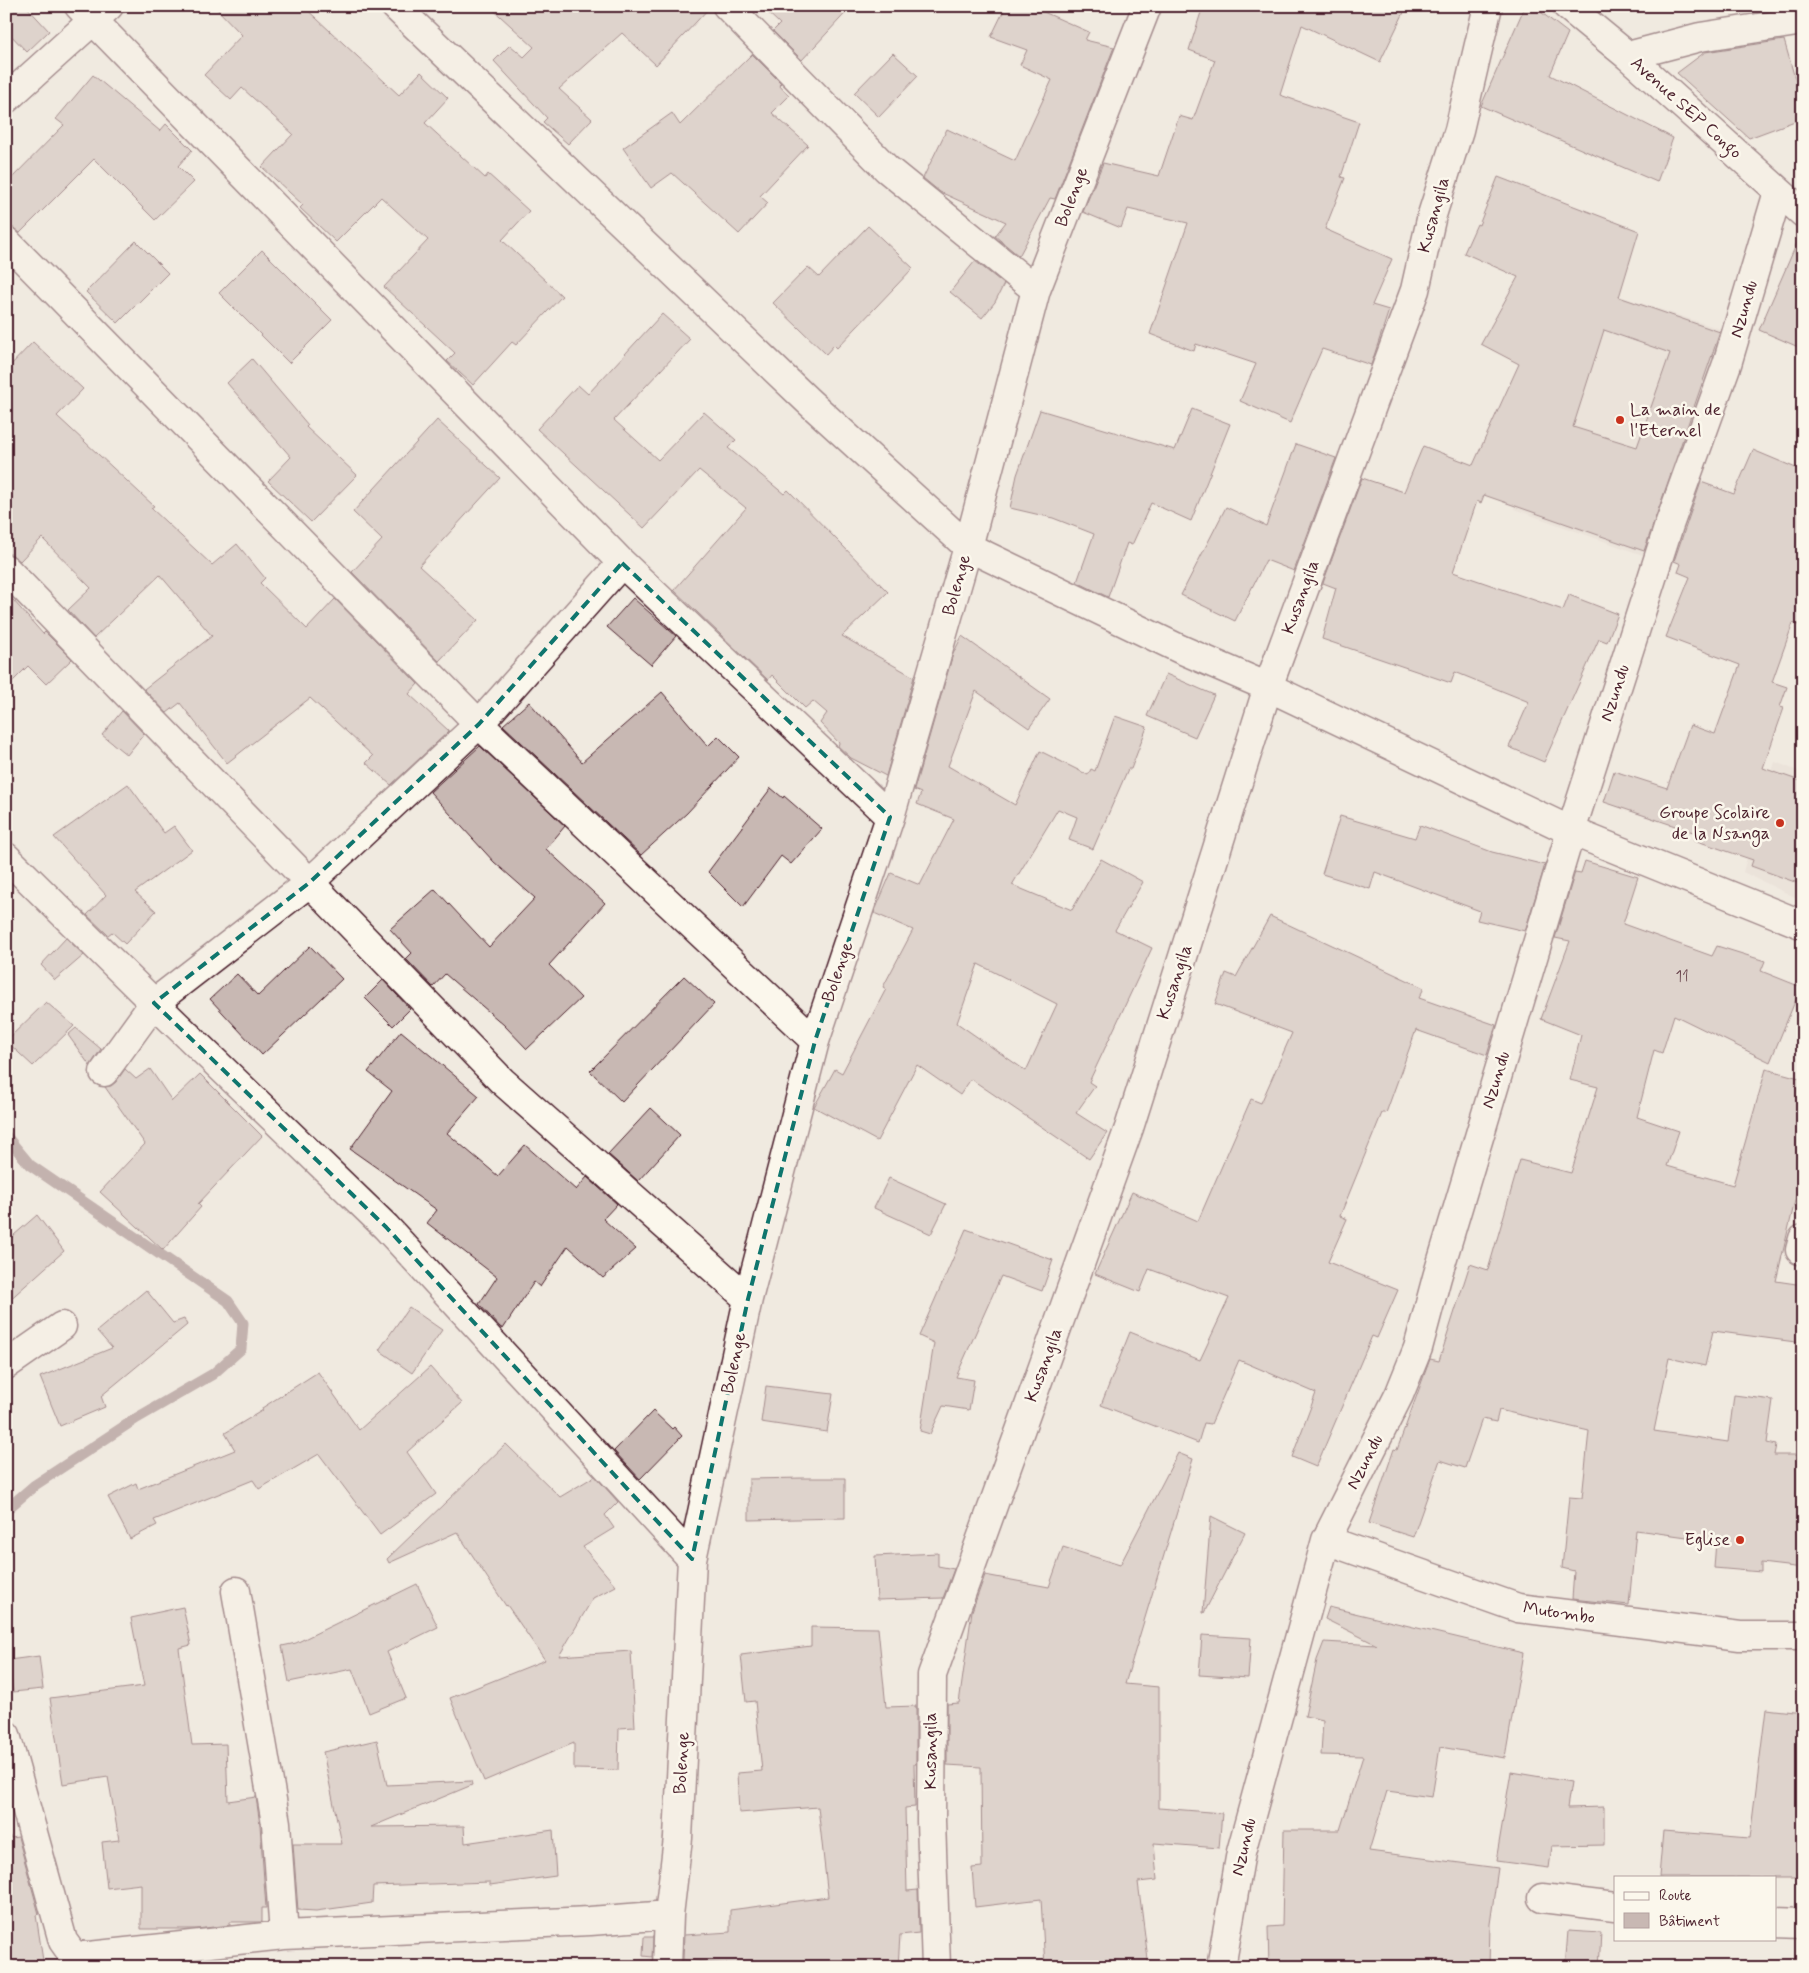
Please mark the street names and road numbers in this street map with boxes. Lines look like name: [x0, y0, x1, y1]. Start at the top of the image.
street label: Avenue SEP Congo: [1624, 51, 1747, 166]
street label: Bolenge: [1050, 164, 1094, 230]
street label: Kusangila: [1412, 174, 1456, 256]
street label: Nzundu: [1724, 277, 1764, 341]
street label: Bolenge: [937, 552, 977, 618]
street label: Kusangila: [1276, 556, 1326, 638]
street label: Nzundu: [1595, 661, 1635, 725]
street label: Bolenge: [816, 939, 860, 1005]
street label: Kusangila: [1152, 941, 1198, 1023]
street label: Nzundu: [1476, 1048, 1516, 1112]
street label: Kusangila: [1019, 1324, 1069, 1406]
street label: Bolenge: [716, 1330, 752, 1396]
street label: Nzundu: [1341, 1430, 1389, 1494]
street label: Mutombo: [1522, 1596, 1597, 1630]
street label: Kusangila: [919, 1712, 943, 1790]
street label: Bolenge: [668, 1731, 696, 1795]
street label: Nzundu: [1226, 1816, 1262, 1878]

